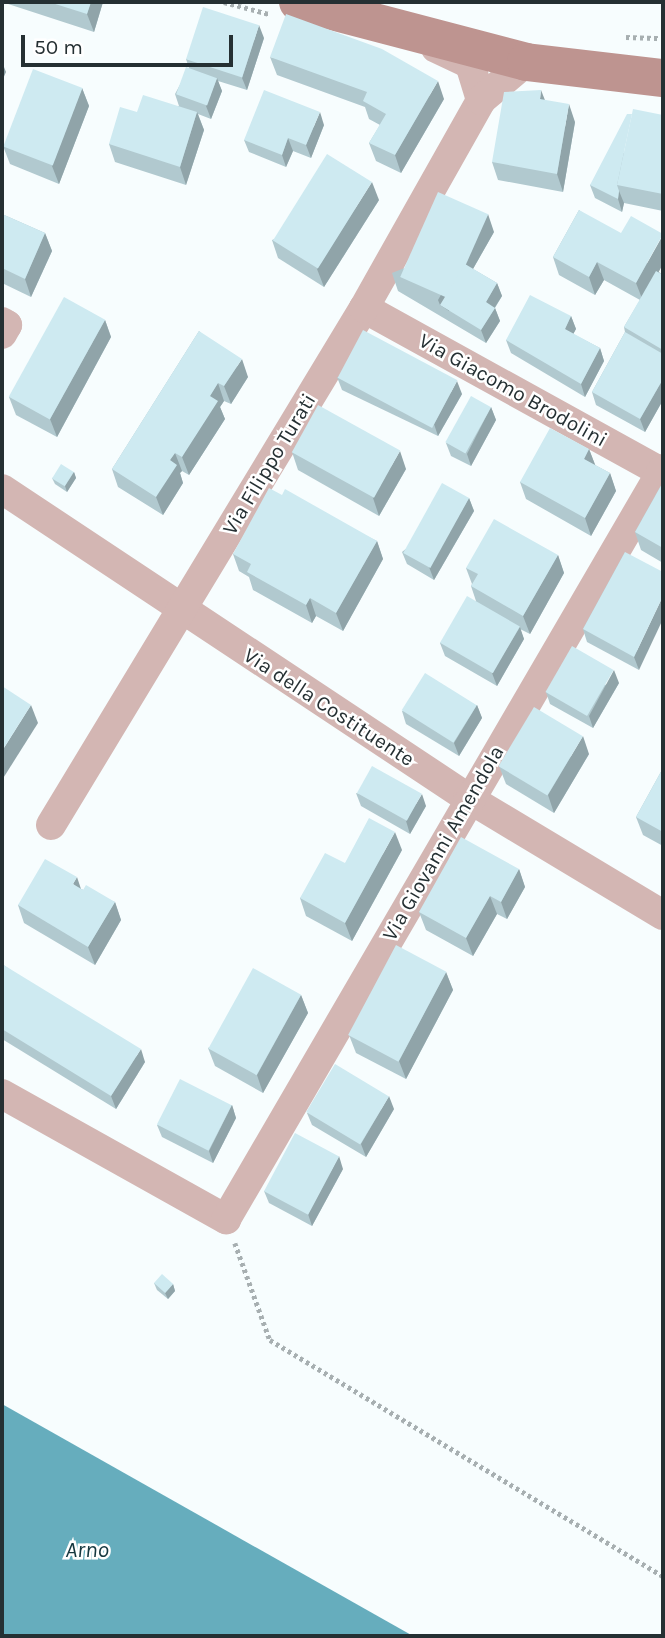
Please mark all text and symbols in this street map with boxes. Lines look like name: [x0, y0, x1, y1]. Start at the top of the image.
scale bar: [24, 21, 236, 65]
text: 50 m: [34, 35, 83, 59]
street label: Via Giacomo Brodolini: [414, 328, 612, 452]
street label: Via Filippo Turati: [217, 389, 321, 539]
street label: Via della Costituente: [239, 642, 419, 772]
street label: Via Giovanni Amendola: [377, 741, 509, 945]
water label: Arno: [65, 1536, 109, 1564]

